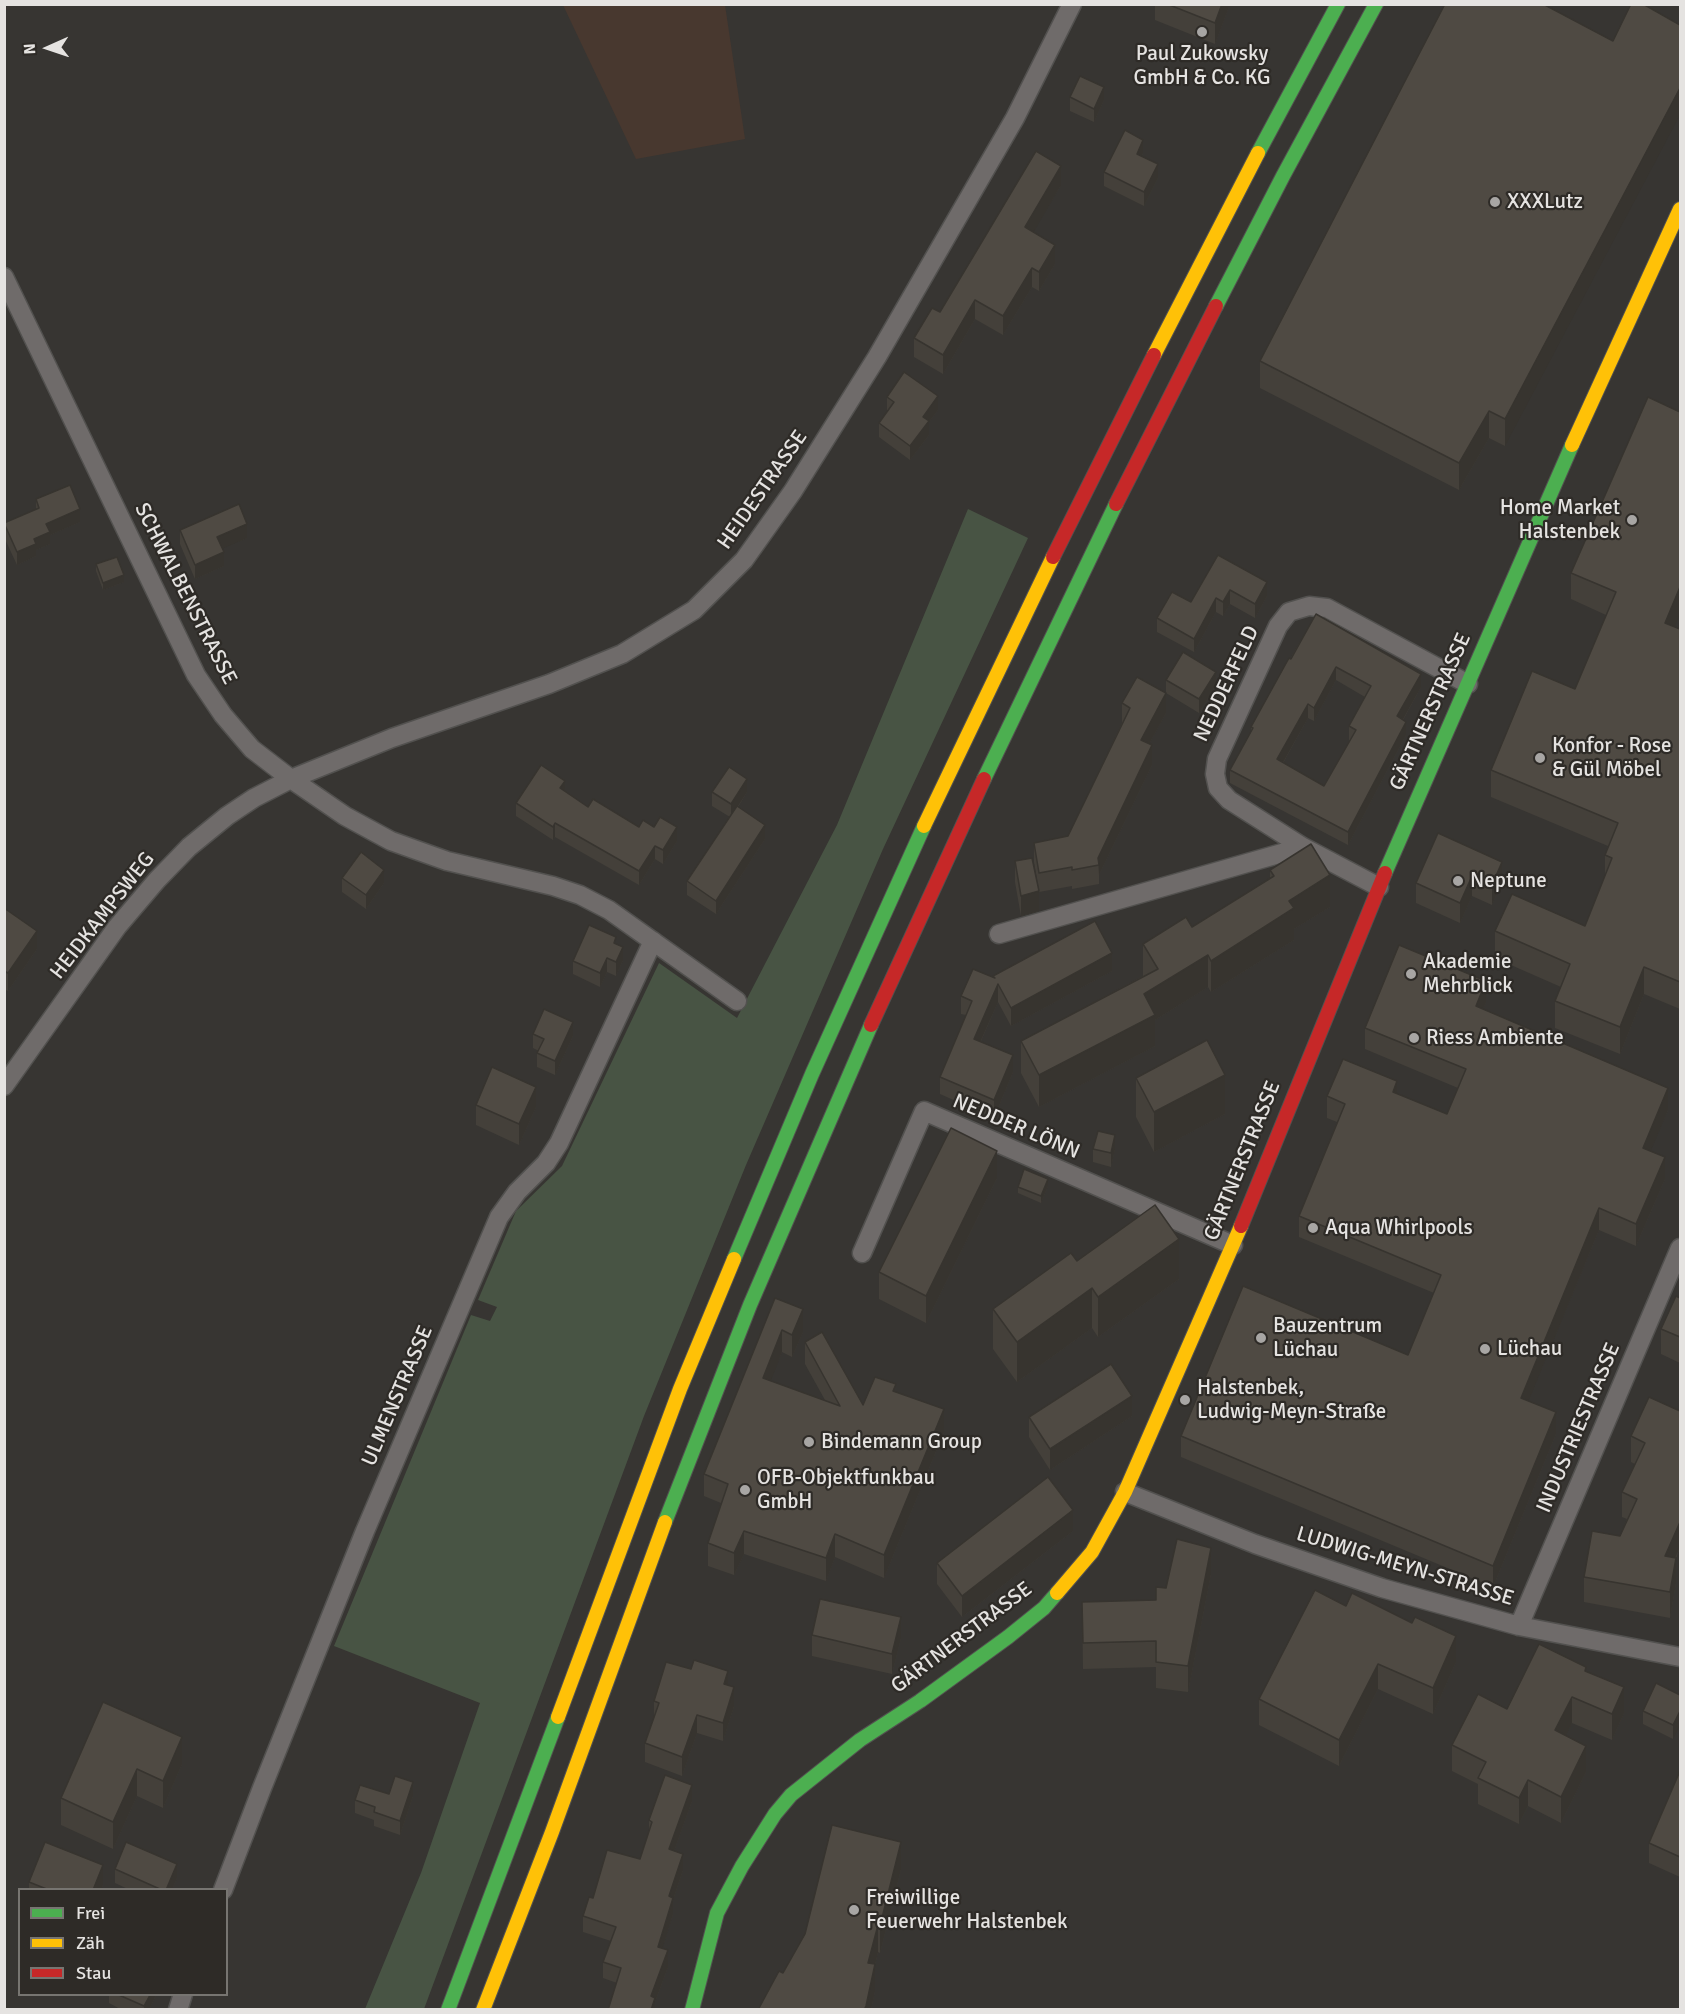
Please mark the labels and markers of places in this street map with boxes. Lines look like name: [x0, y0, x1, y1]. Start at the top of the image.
marker: Paul Zukowsky GmbH & Co. KG: [1195, 25, 1209, 39]
place label: Paul Zukowsky GmbH & Co. KG: [1134, 41, 1270, 91]
place label: XXXLutz: [1507, 189, 1583, 215]
marker: XXXLutz: [1488, 195, 1502, 209]
place label: Home Market Halstenbek: [1500, 495, 1620, 545]
marker: Home Market Halstenbek: [1625, 513, 1639, 527]
place label: Konfor - Rose & Gül Möbel: [1552, 733, 1672, 783]
marker: Konfor - Rose & Gül Möbel: [1533, 751, 1547, 765]
place label: Neptune: [1470, 868, 1547, 894]
marker: Neptune: [1451, 874, 1465, 888]
place label: Akademie Mehrblick: [1423, 949, 1513, 999]
marker: Akademie Mehrblick: [1404, 967, 1418, 981]
place label: Riess Ambiente: [1426, 1025, 1564, 1051]
marker: Riess Ambiente: [1407, 1031, 1421, 1045]
place label: Aqua Whirlpools: [1325, 1215, 1473, 1241]
marker: Aqua Whirlpools: [1306, 1221, 1320, 1235]
place label: Bauzentrum Lüchau: [1273, 1313, 1382, 1363]
marker: Bauzentrum Lüchau: [1254, 1331, 1268, 1345]
place label: Lüchau: [1497, 1336, 1562, 1362]
marker: Lüchau: [1478, 1342, 1492, 1356]
place label: Halstenbek, Ludwig-Meyn-Straße: [1197, 1375, 1386, 1425]
marker: Halstenbek, Ludwig-Meyn-Straße: [1178, 1393, 1192, 1407]
place label: Bindemann Group: [821, 1429, 982, 1455]
marker: Bindemann Group: [802, 1435, 816, 1449]
place label: OFB-Objektfunkbau GmbH: [757, 1465, 935, 1515]
marker: OFB-Objektfunkbau GmbH: [738, 1483, 752, 1497]
place label: Freiwillige Feuerwehr Halstenbek: [866, 1885, 1068, 1935]
marker: Freiwillige Feuerwehr Halstenbek: [847, 1903, 861, 1917]

